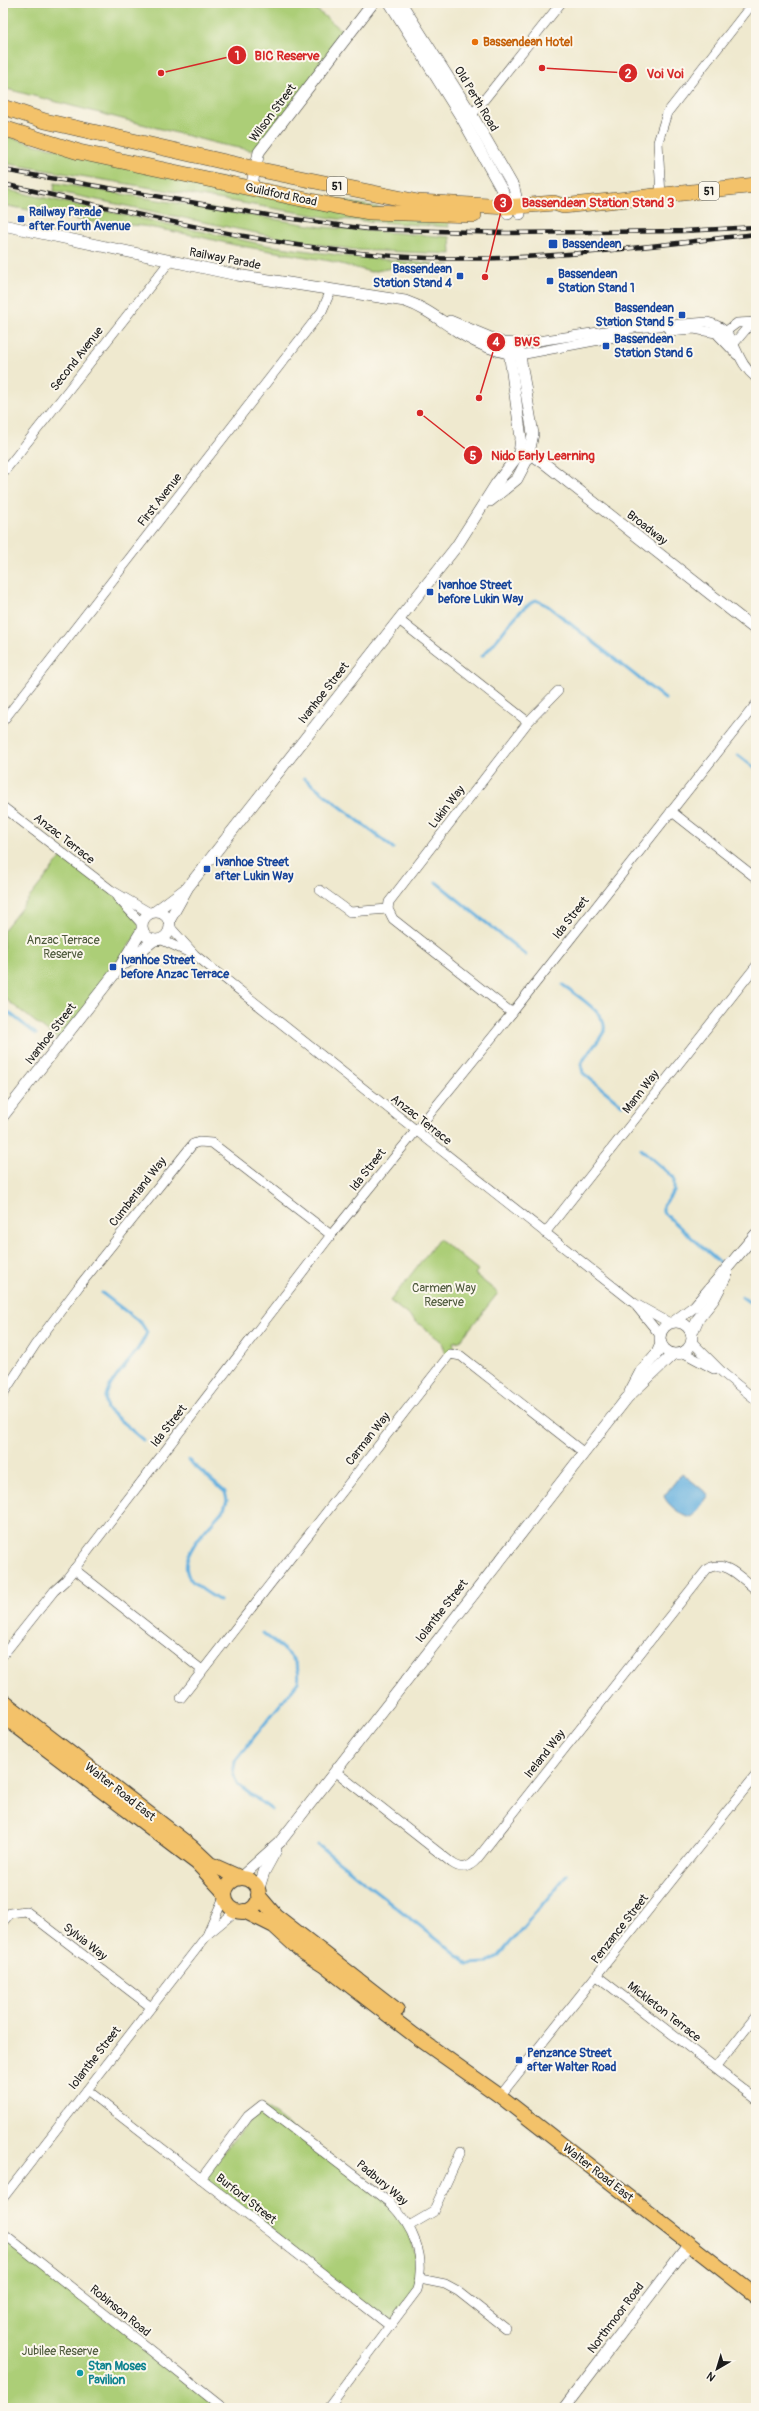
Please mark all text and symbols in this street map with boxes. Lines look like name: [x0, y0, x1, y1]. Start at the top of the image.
place label: Bassendean Hotel: [483, 35, 573, 50]
marker: Bassendean Hotel: [470, 37, 480, 47]
callout: BIC Reserve: [227, 43, 328, 68]
text: BIC Reserve: [255, 48, 320, 64]
text: 1: [235, 49, 239, 64]
callout: Voi Voi: [618, 61, 691, 86]
street label: Old Perth Road: [451, 64, 501, 135]
text: Voi Voi: [647, 66, 684, 82]
text: 2: [625, 67, 632, 82]
street label: Wilson Street: [246, 81, 300, 145]
road number: 51: [327, 177, 347, 195]
street label: Guildford Road: [244, 180, 318, 210]
road number: 51: [699, 182, 719, 200]
callout: Bassendean Station Stand 3: [493, 190, 682, 215]
text: Bassendean Station Stand 3: [522, 195, 674, 211]
text: 3: [500, 196, 507, 211]
place label: Railway Parade after Fourth Avenue: [29, 205, 132, 234]
marker: Railway Parade after Fourth Avenue: [16, 214, 26, 224]
place label: Bassendean: [562, 237, 622, 252]
marker: Bassendean: [547, 238, 559, 250]
street label: Railway Parade: [188, 245, 262, 273]
place label: Bassendean Station Stand 4: [373, 262, 452, 291]
place label: Bassendean Station Stand 1: [558, 267, 635, 296]
marker: Bassendean Station Stand 4: [455, 271, 465, 281]
marker: Bassendean Station Stand 1: [545, 276, 555, 286]
place label: Bassendean Station Stand 5: [595, 301, 674, 330]
marker: Bassendean Station Stand 5: [677, 310, 687, 320]
street label: Second Avenue: [47, 324, 107, 394]
callout: BWS: [486, 329, 548, 354]
place label: Bassendean Station Stand 6: [614, 332, 693, 361]
text: BWS: [514, 334, 540, 350]
text: 4: [492, 335, 500, 350]
marker: Bassendean Station Stand 6: [601, 341, 611, 351]
callout: Nido Early Learning: [463, 443, 603, 468]
text: Nido Early Learning: [491, 448, 595, 464]
text: 5: [470, 449, 477, 464]
street label: First Avenue: [135, 470, 185, 530]
street label: Broadway: [624, 507, 670, 549]
place label: Ivanhoe Street before Lukin Way: [438, 578, 524, 607]
marker: Ivanhoe Street before Lukin Way: [425, 587, 435, 597]
street label: Ivanhoe Street: [295, 659, 353, 727]
street label: Lukin Way: [426, 783, 468, 831]
street label: Anzac Terrace: [31, 811, 97, 867]
place label: Ivanhoe Street after Lukin Way: [215, 855, 294, 884]
marker: Ivanhoe Street after Lukin Way: [202, 864, 212, 874]
street label: Ida Street: [550, 894, 592, 942]
park label: Anzac Terrace Reserve: [26, 933, 100, 962]
place label: Ivanhoe Street before Anzac Terrace: [121, 953, 230, 982]
marker: Ivanhoe Street before Anzac Terrace: [108, 962, 118, 972]
street label: Ivanhoe Street: [22, 1000, 80, 1068]
street label: Mann Way: [619, 1067, 663, 1117]
street label: Anzac Terrace: [388, 1092, 454, 1148]
street label: Ida Street: [347, 1146, 389, 1194]
street label: Cumberland Way: [106, 1154, 170, 1230]
park label: Carmen Way Reserve: [412, 1281, 476, 1310]
street label: Ida Street: [148, 1402, 190, 1450]
street label: Carman Way: [343, 1409, 393, 1469]
street label: Iolanthe Street: [413, 1576, 471, 1646]
street label: Ireland Way: [521, 1727, 569, 1781]
street label: Walter Road East: [82, 1760, 159, 1824]
street label: Penzance Street: [588, 1891, 652, 1967]
street label: Sylvia Way: [60, 1920, 110, 1964]
street label: Mickleton Terrace: [624, 1979, 704, 2045]
street label: Iolanthe Street: [66, 2023, 124, 2093]
place label: Penzance Street after Walter Road: [527, 2046, 616, 2075]
marker: Penzance Street after Walter Road: [514, 2055, 524, 2065]
street label: Walter Road East: [560, 2141, 637, 2205]
street label: Padbury Way: [353, 2157, 411, 2209]
street label: Burford Street: [213, 2171, 279, 2227]
street label: Northmoor Road: [585, 2280, 648, 2356]
street label: Robinson Road: [87, 2282, 153, 2340]
park label: Jubilee Reserve: [22, 2344, 99, 2359]
north arrow: [697, 2349, 737, 2389]
place label: Stan Moses Pavilion: [88, 2359, 147, 2388]
marker: Stan Moses Pavilion: [75, 2368, 85, 2378]
text: N: [704, 2369, 718, 2384]

